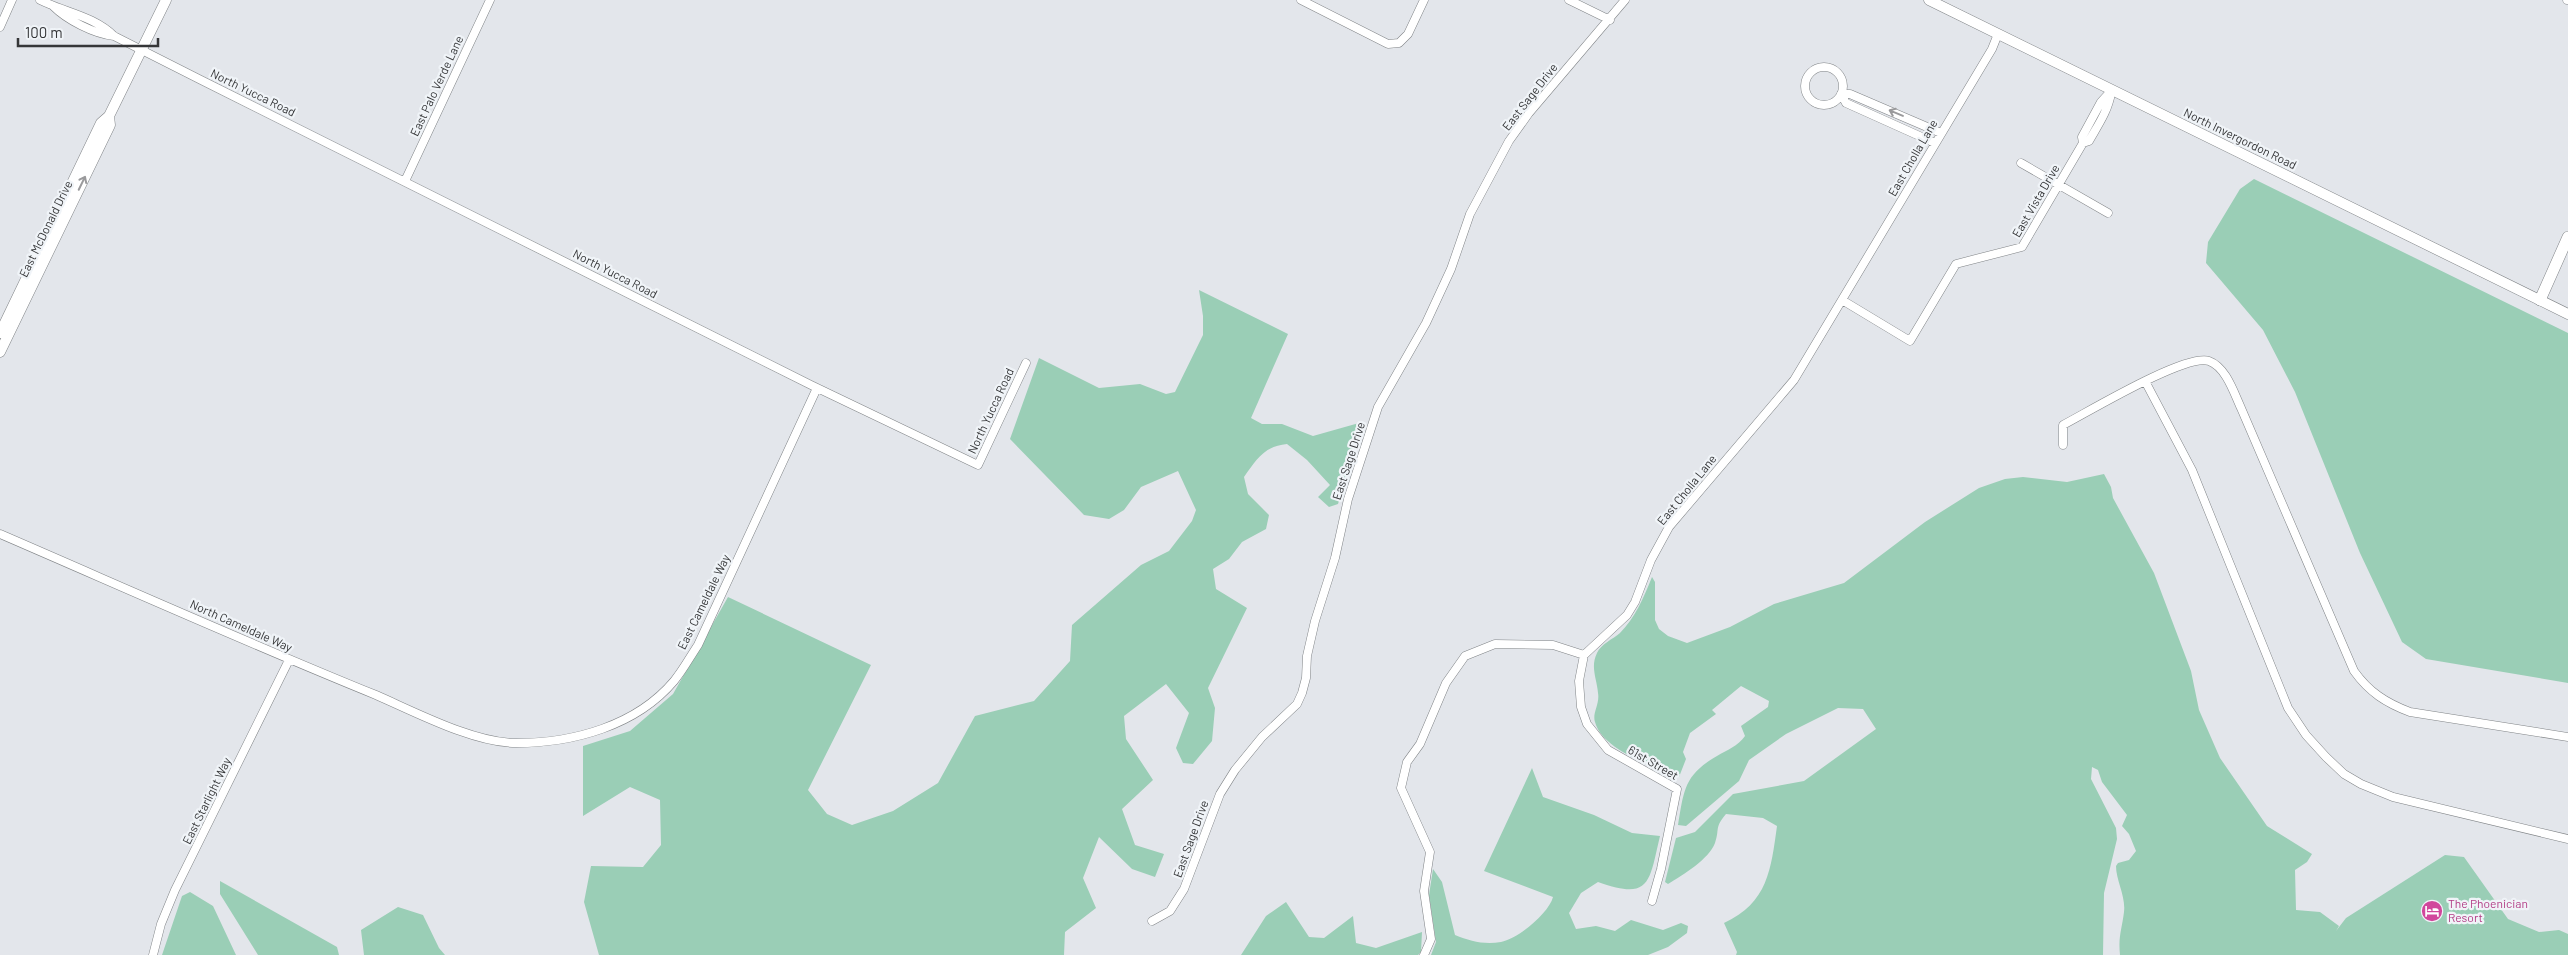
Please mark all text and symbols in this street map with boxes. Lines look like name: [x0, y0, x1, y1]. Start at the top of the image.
scale bar: [18, 15, 158, 47]
text: 100 m: [25, 23, 63, 41]
street label: East Palo Verde Lane: [407, 33, 465, 138]
street label: East Sage Drive: [1499, 60, 1560, 133]
street label: North Yucca Road: [209, 65, 298, 119]
street label: North Invergordon Road: [2182, 105, 2299, 172]
one-way arrow: [1889, 108, 1904, 118]
street label: East Cholla Lane: [1885, 117, 1940, 198]
street label: East Vista Drive: [2009, 162, 2062, 239]
one-way arrow: [78, 176, 88, 191]
street label: East McDonald Drive: [16, 178, 75, 279]
street label: North Yucca Road: [571, 246, 660, 300]
street label: North Yucca Road: [964, 366, 1016, 456]
street label: East Sage Drive: [1329, 420, 1367, 501]
street label: East Cholla Lane: [1654, 452, 1719, 527]
street label: East Cameldale Way: [674, 551, 732, 651]
street label: North Cameldale Way: [188, 596, 295, 654]
street label: 61st Street: [1626, 742, 1681, 782]
street label: East Starlight Way: [179, 754, 233, 846]
street label: East Sage Drive: [1170, 798, 1210, 879]
place label: The Phoenician Resort: [2448, 896, 2528, 924]
hotel icon: The Phoenician Resort: [2420, 899, 2444, 923]

